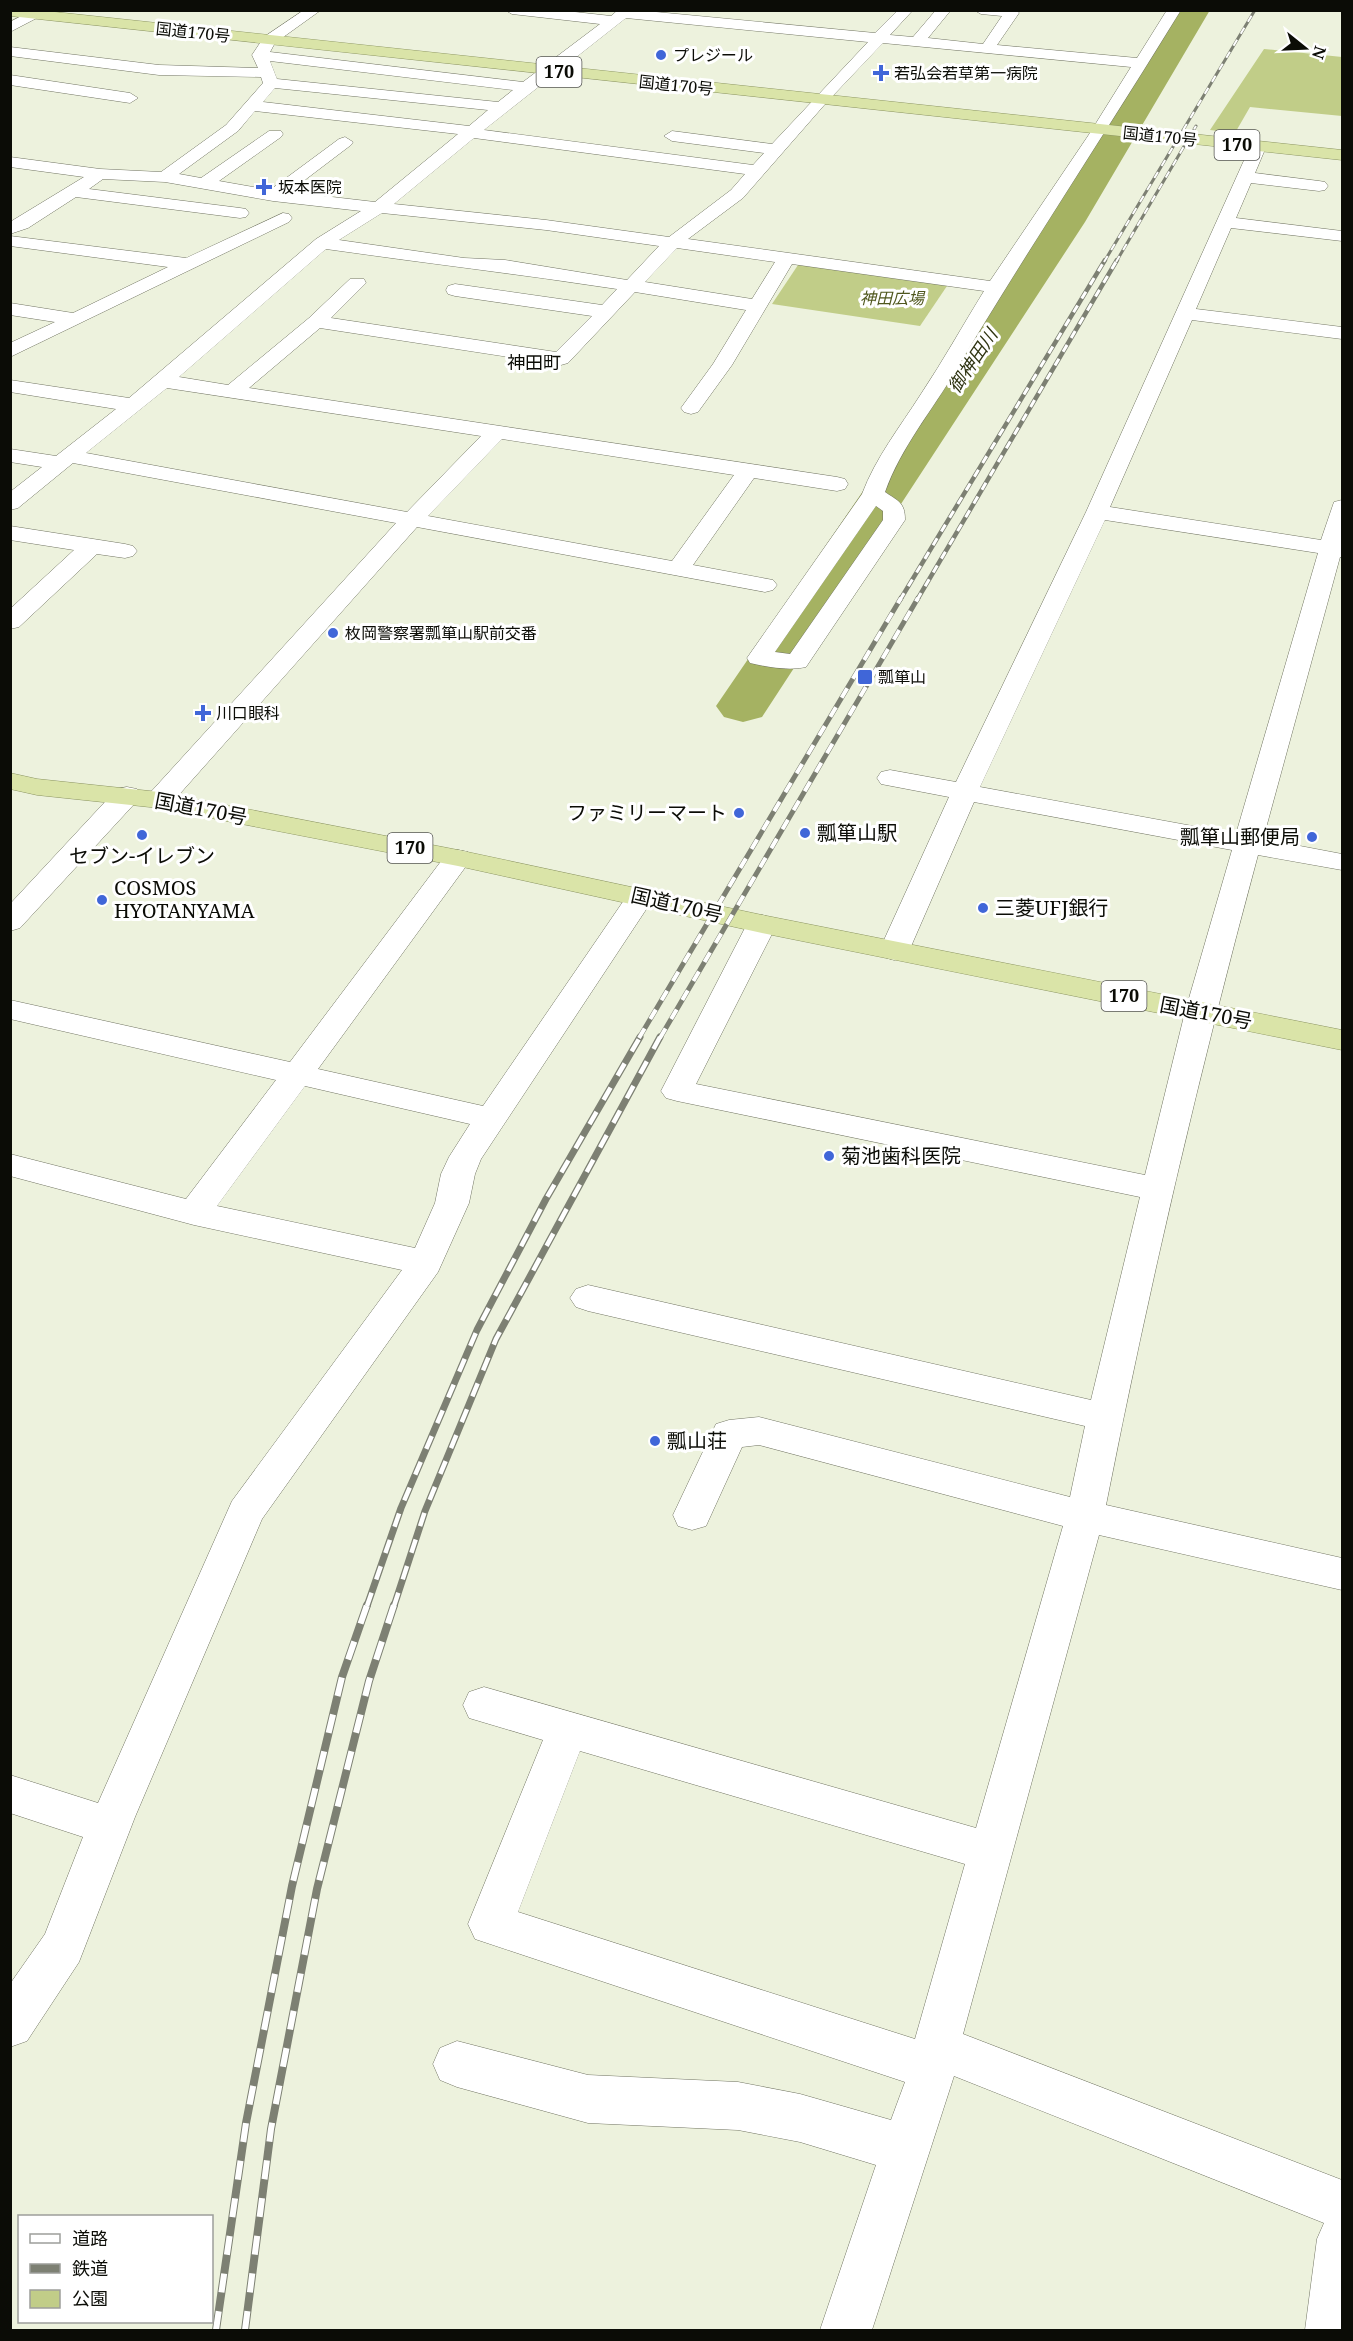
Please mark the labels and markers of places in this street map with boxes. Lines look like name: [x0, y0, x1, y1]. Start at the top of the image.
place label: プレジール: [673, 44, 753, 66]
marker: プレジール: [654, 48, 668, 62]
place label: 若弘会若草第一病院: [894, 62, 1038, 84]
marker: 若弘会若草第一病院: [872, 64, 890, 82]
place label: 坂本医院: [278, 176, 342, 198]
marker: 坂本医院: [255, 178, 273, 196]
place label: 枚岡警察署瓢箪山駅前交番: [345, 622, 537, 644]
marker: 枚岡警察署瓢箪山駅前交番: [326, 626, 340, 640]
place label: 瓢箪山: [878, 666, 926, 688]
marker: 瓢箪山: [856, 668, 874, 686]
place label: 川口眼科: [216, 702, 280, 724]
marker: 川口眼科: [194, 704, 212, 722]
place label: ファミリーマート: [567, 799, 727, 826]
marker: ファミリーマート: [732, 806, 746, 820]
place label: 瓢箪山駅: [817, 819, 897, 846]
place label: 瓢箪山郵便局: [1180, 823, 1300, 850]
marker: 瓢箪山駅: [798, 826, 812, 840]
marker: セブン-イレブン: [135, 828, 149, 842]
marker: 瓢箪山郵便局: [1305, 830, 1319, 844]
place label: セブン-イレブン: [69, 842, 215, 869]
place label: COSMOS HYOTANYAMA: [114, 874, 256, 924]
marker: COSMOS HYOTANYAMA: [95, 893, 109, 907]
place label: 三菱UFJ銀行: [995, 894, 1108, 921]
marker: 三菱UFJ銀行: [976, 901, 990, 915]
place label: 菊池歯科医院: [841, 1142, 961, 1169]
marker: 菊池歯科医院: [822, 1149, 836, 1163]
place label: 瓢山荘: [667, 1427, 727, 1454]
marker: 瓢山荘: [648, 1434, 662, 1448]

